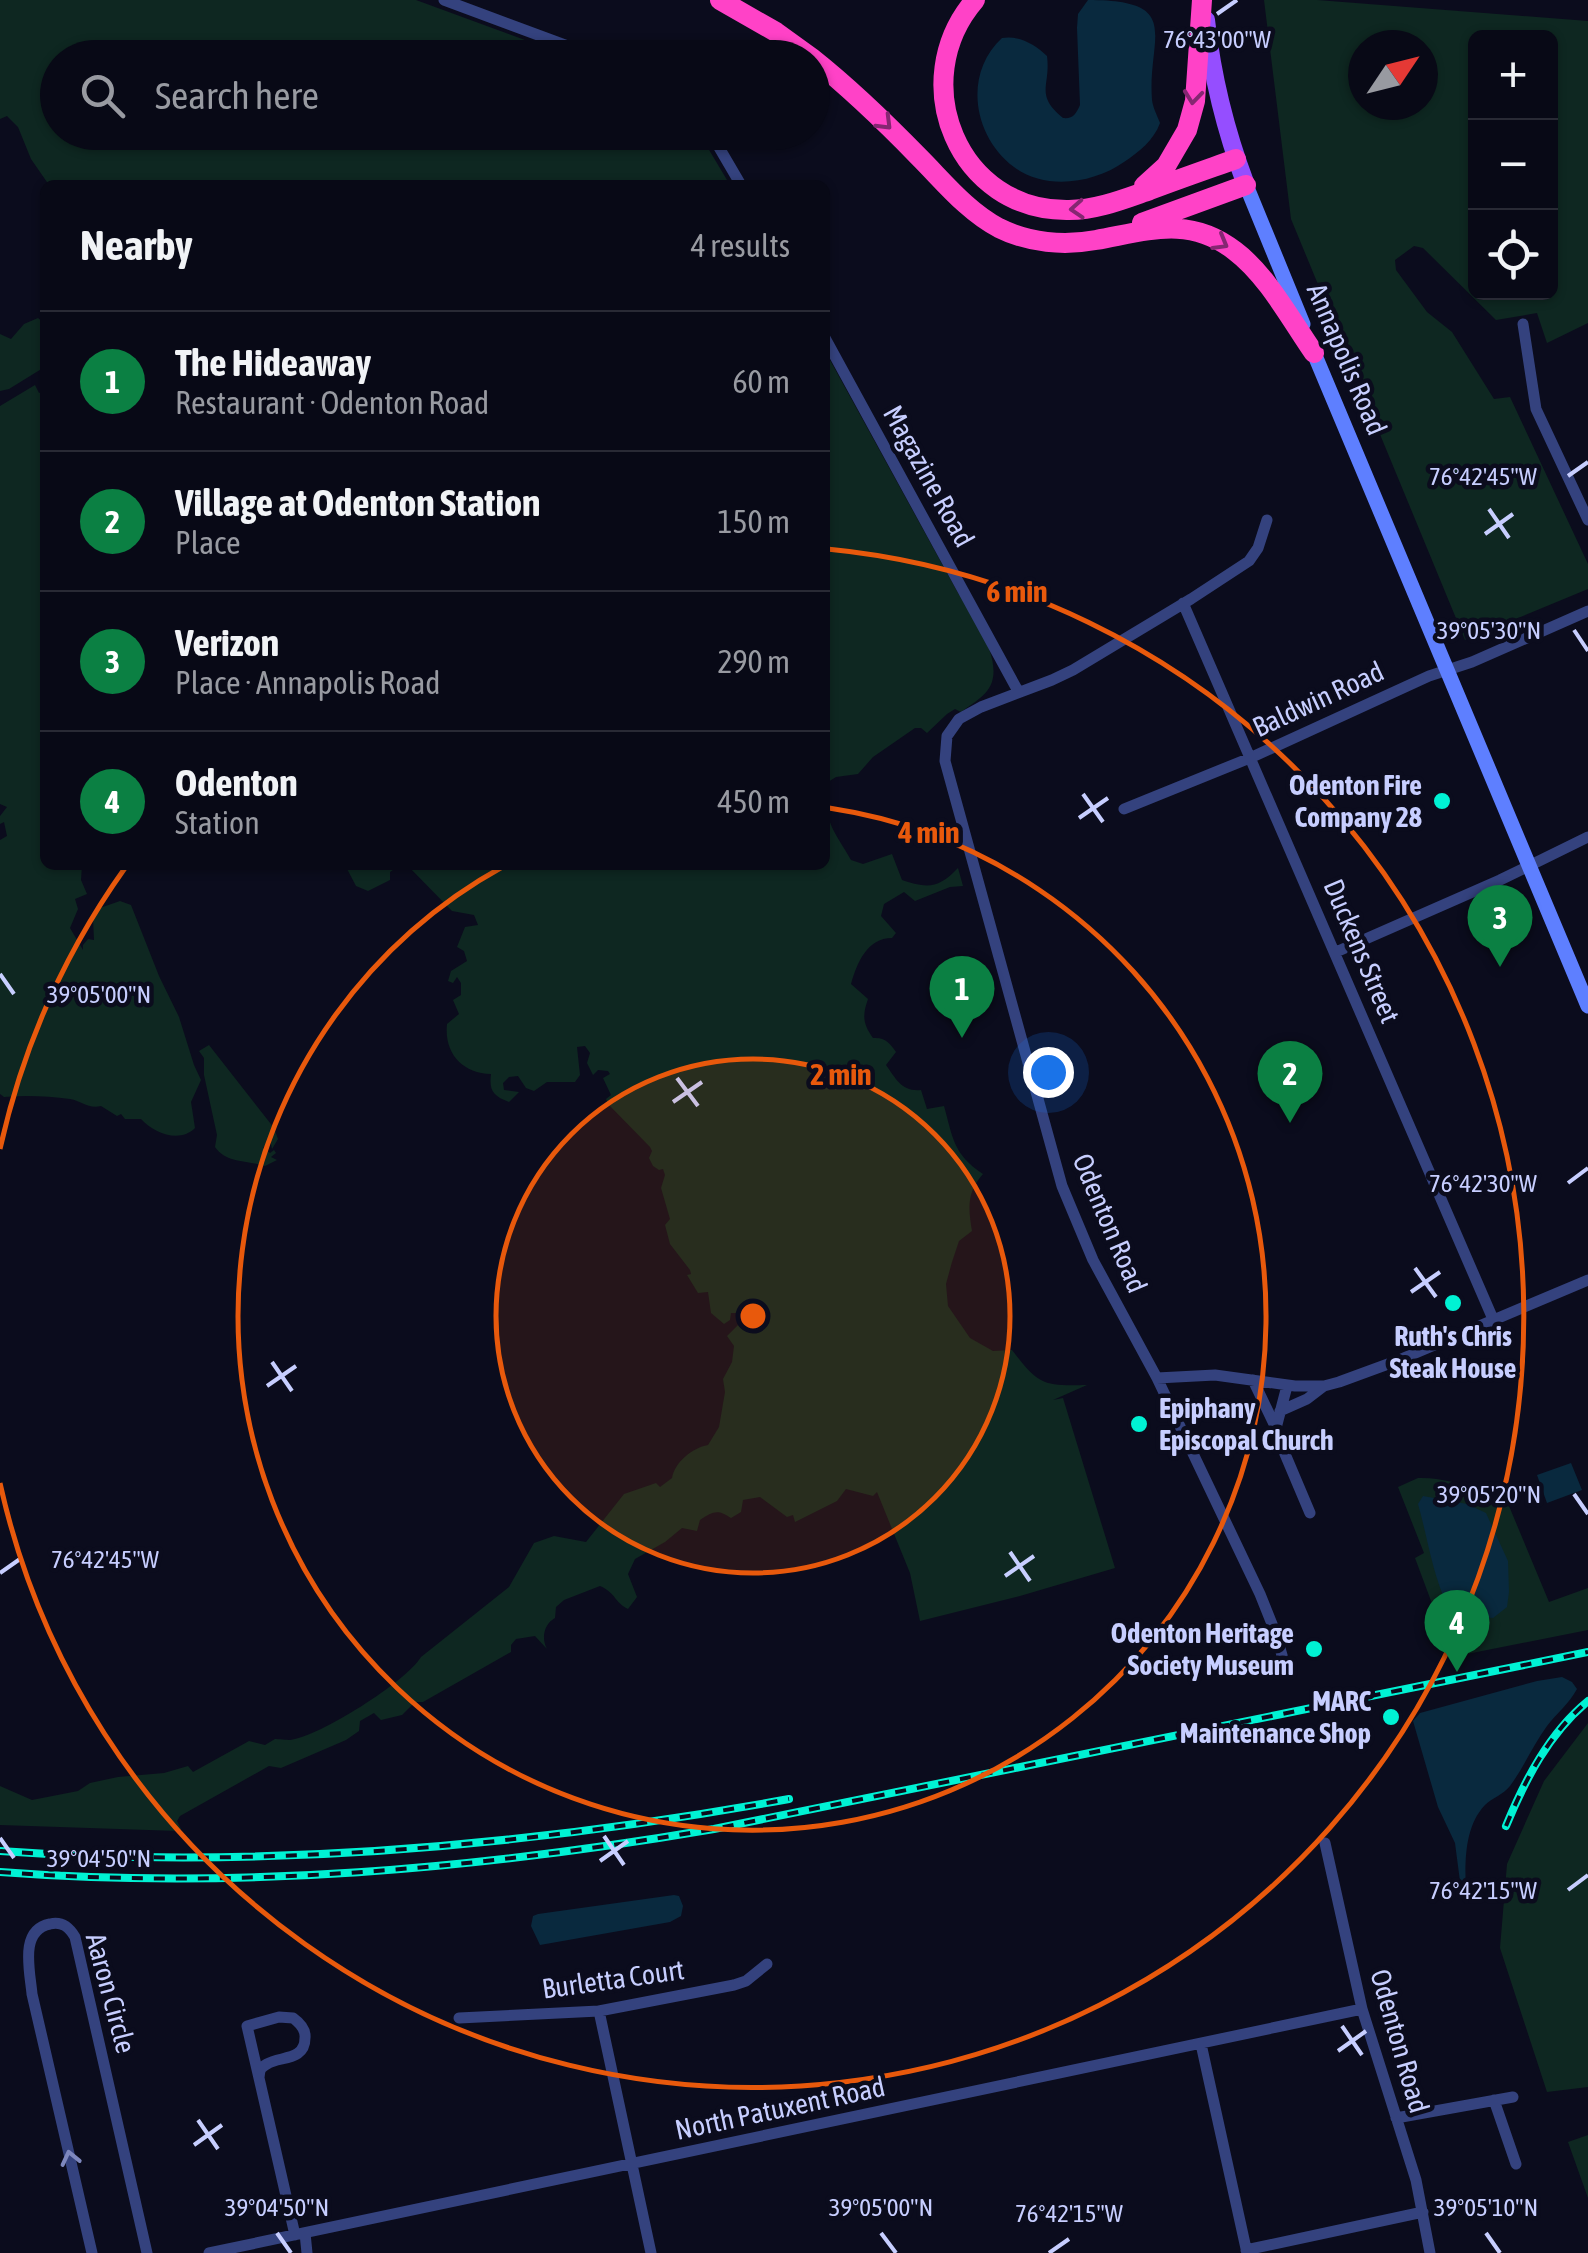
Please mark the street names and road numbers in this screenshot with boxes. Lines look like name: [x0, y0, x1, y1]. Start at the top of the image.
street label: Annapolis Road: [1301, 278, 1393, 440]
street label: Magazine Road: [877, 400, 981, 552]
street label: Baldwin Road: [1247, 655, 1389, 743]
street label: Duckens Street: [1317, 874, 1407, 1028]
street label: Odenton Road: [1066, 1149, 1154, 1297]
street label: Aaron Circle: [80, 1929, 142, 2057]
street label: Burletta Court: [540, 1953, 686, 2005]
street label: Odenton Road: [1364, 1966, 1436, 2116]
street label: North Patuxent Road: [672, 2070, 888, 2146]

